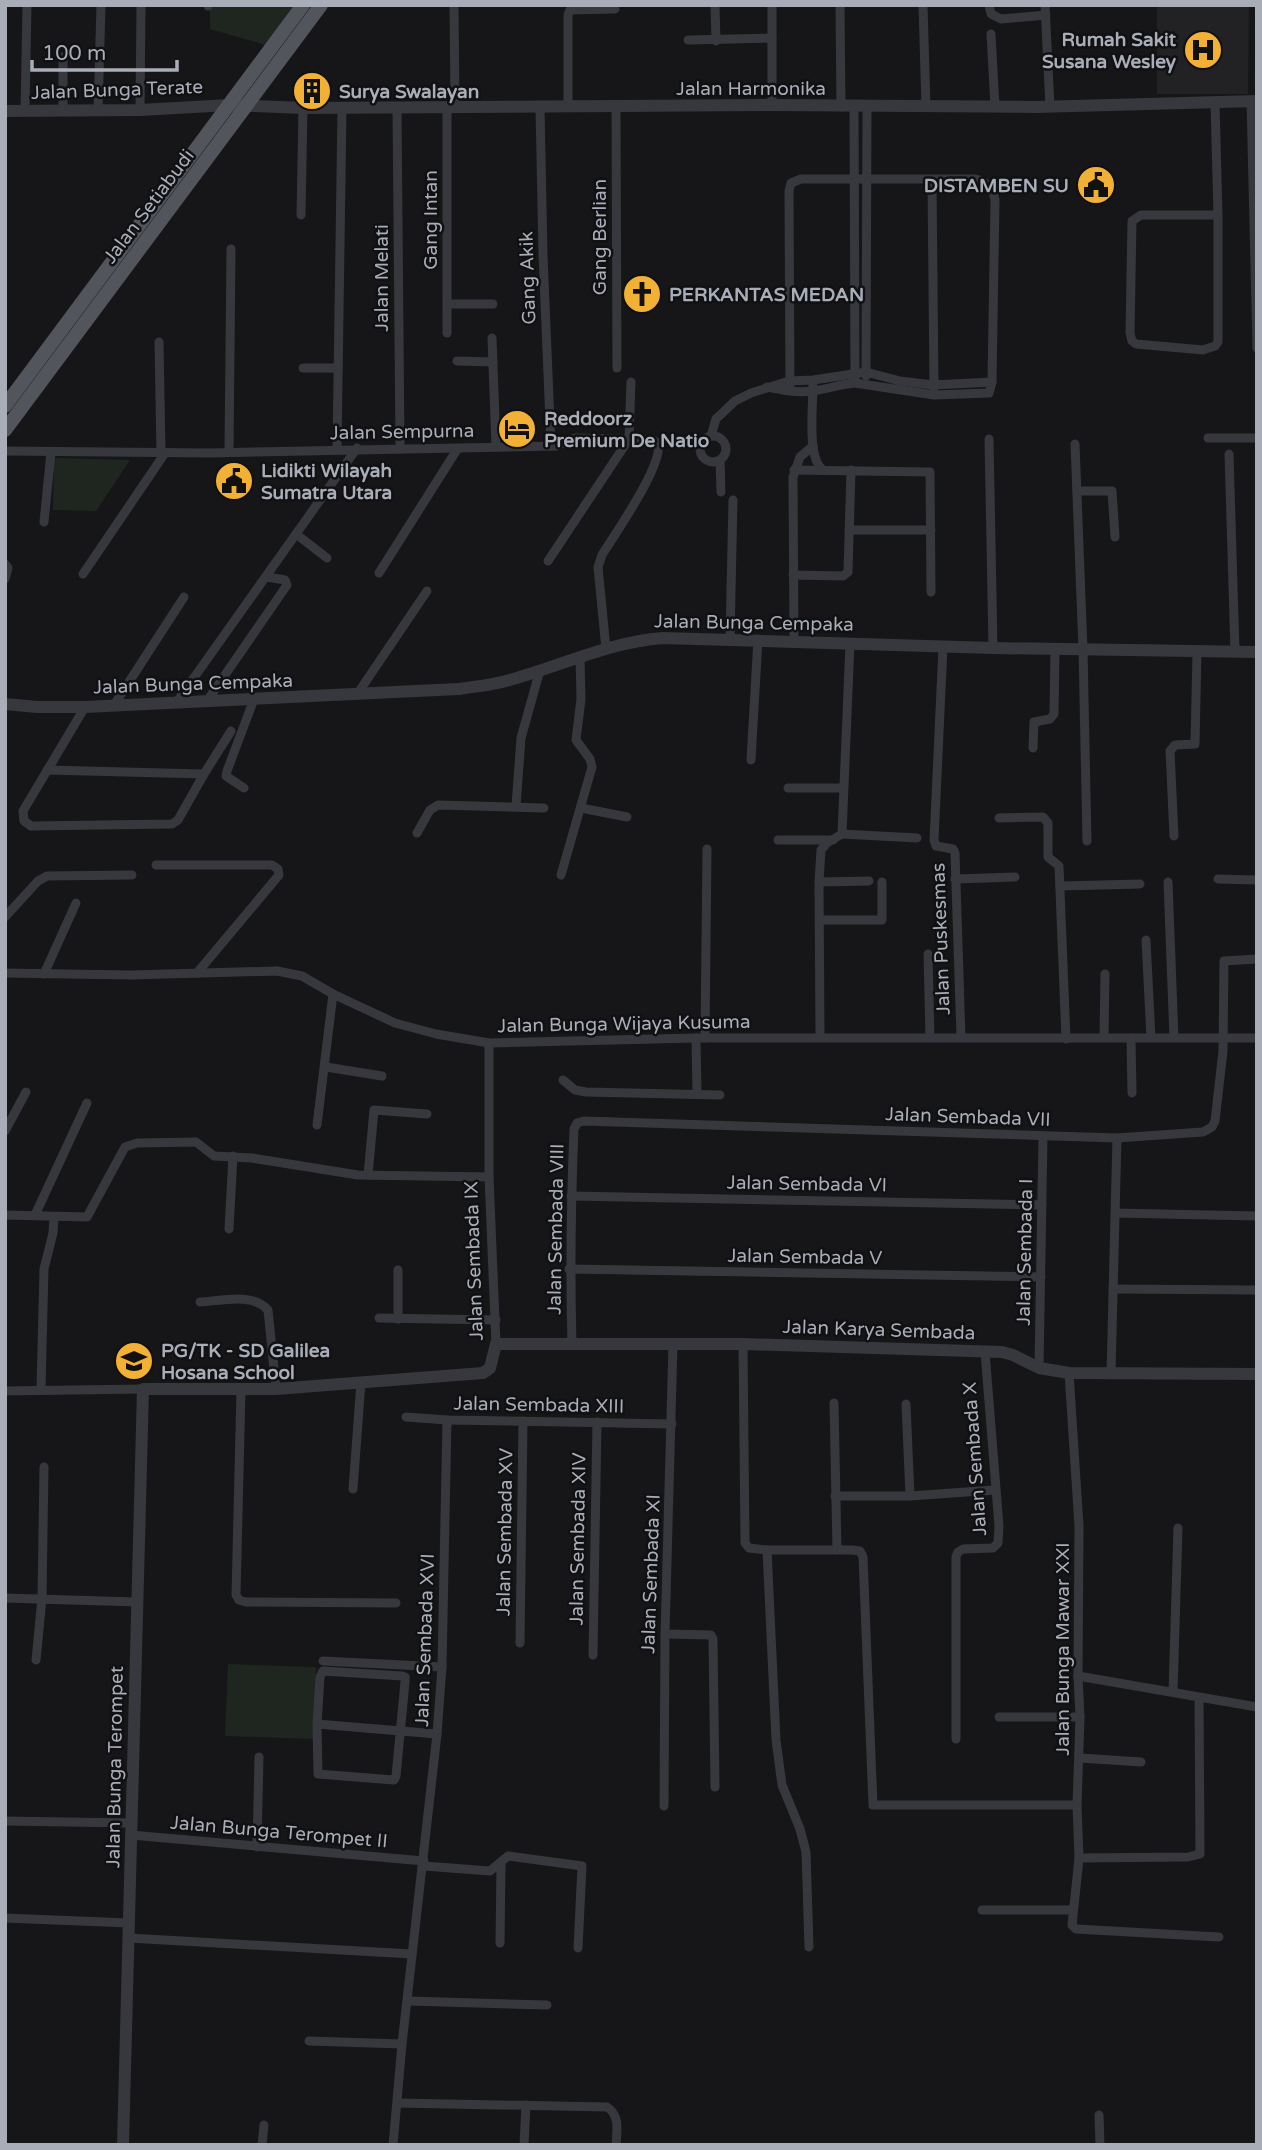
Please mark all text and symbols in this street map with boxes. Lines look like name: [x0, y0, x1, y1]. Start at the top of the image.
scale bar: [32, 28, 177, 72]
place label: Rumah Sakit Susana Wesley: [1042, 29, 1177, 74]
hospital icon: Rumah Sakit Susana Wesley: [1182, 29, 1224, 71]
text: 100 m: [42, 41, 106, 66]
building icon: Surya Swalayan: [291, 70, 333, 112]
street label: Jalan Bunga Terate: [31, 76, 203, 104]
street label: Jalan Harmonika: [676, 78, 826, 100]
place label: Surya Swalayan: [339, 81, 479, 104]
street label: Jalan Setiabudi: [99, 145, 199, 268]
public building icon: DISTAMBEN SU: [1075, 164, 1117, 206]
street label: Gang Intan: [420, 170, 442, 270]
place label: DISTAMBEN SU: [924, 175, 1069, 197]
street label: Gang Berlian: [589, 179, 611, 295]
street label: Jalan Melati: [371, 224, 393, 332]
street label: Gang Akik: [515, 231, 541, 325]
church icon: PERKANTAS MEDAN: [621, 273, 663, 315]
place label: PERKANTAS MEDAN: [669, 284, 864, 306]
hotel icon: Reddoorz Premium De Natio: [496, 408, 538, 450]
place label: Reddoorz Premium De Natio: [544, 408, 709, 452]
street label: Jalan Sempurna: [330, 420, 474, 444]
public building icon: Lidikti Wilayah Sumatra Utara: [213, 460, 255, 502]
place label: Lidikti Wilayah Sumatra Utara: [261, 460, 392, 504]
street label: Jalan Bunga Cempaka: [654, 610, 854, 636]
street label: Jalan Bunga Cempaka: [93, 670, 293, 698]
street label: Jalan Puskesmas: [927, 863, 955, 1015]
street label: Jalan Bunga Wijaya Kusuma: [497, 1011, 751, 1037]
street label: Jalan Sembada VII: [885, 1103, 1051, 1131]
street label: Jalan Sembada VIII: [544, 1143, 568, 1315]
street label: Jalan Sembada VI: [727, 1172, 887, 1196]
street label: Jalan Sembada I: [1013, 1178, 1037, 1326]
street label: Jalan Sembada IX: [460, 1181, 488, 1341]
street label: Jalan Sembada V: [727, 1245, 883, 1269]
street label: Jalan Karya Sembada: [782, 1316, 976, 1344]
school or university icon: PG/TK - SD Galilea Hosana School: [113, 1340, 155, 1382]
place label: PG/TK - SD Galilea Hosana School: [161, 1340, 330, 1384]
street label: Jalan Sembada X: [959, 1381, 991, 1537]
street label: Jalan Sembada XIII: [453, 1393, 624, 1417]
street label: Jalan Sembada XV: [493, 1448, 517, 1616]
street label: Jalan Sembada XIV: [565, 1452, 591, 1626]
street label: Jalan Sembada XI: [637, 1494, 665, 1654]
street label: Jalan Bunga Mawar XXI: [1052, 1542, 1074, 1756]
street label: Jalan Sembada XVI: [411, 1553, 439, 1727]
street label: Jalan Bunga Terompet: [102, 1666, 128, 1868]
street label: Jalan Bunga Terompet II: [169, 1812, 389, 1852]

